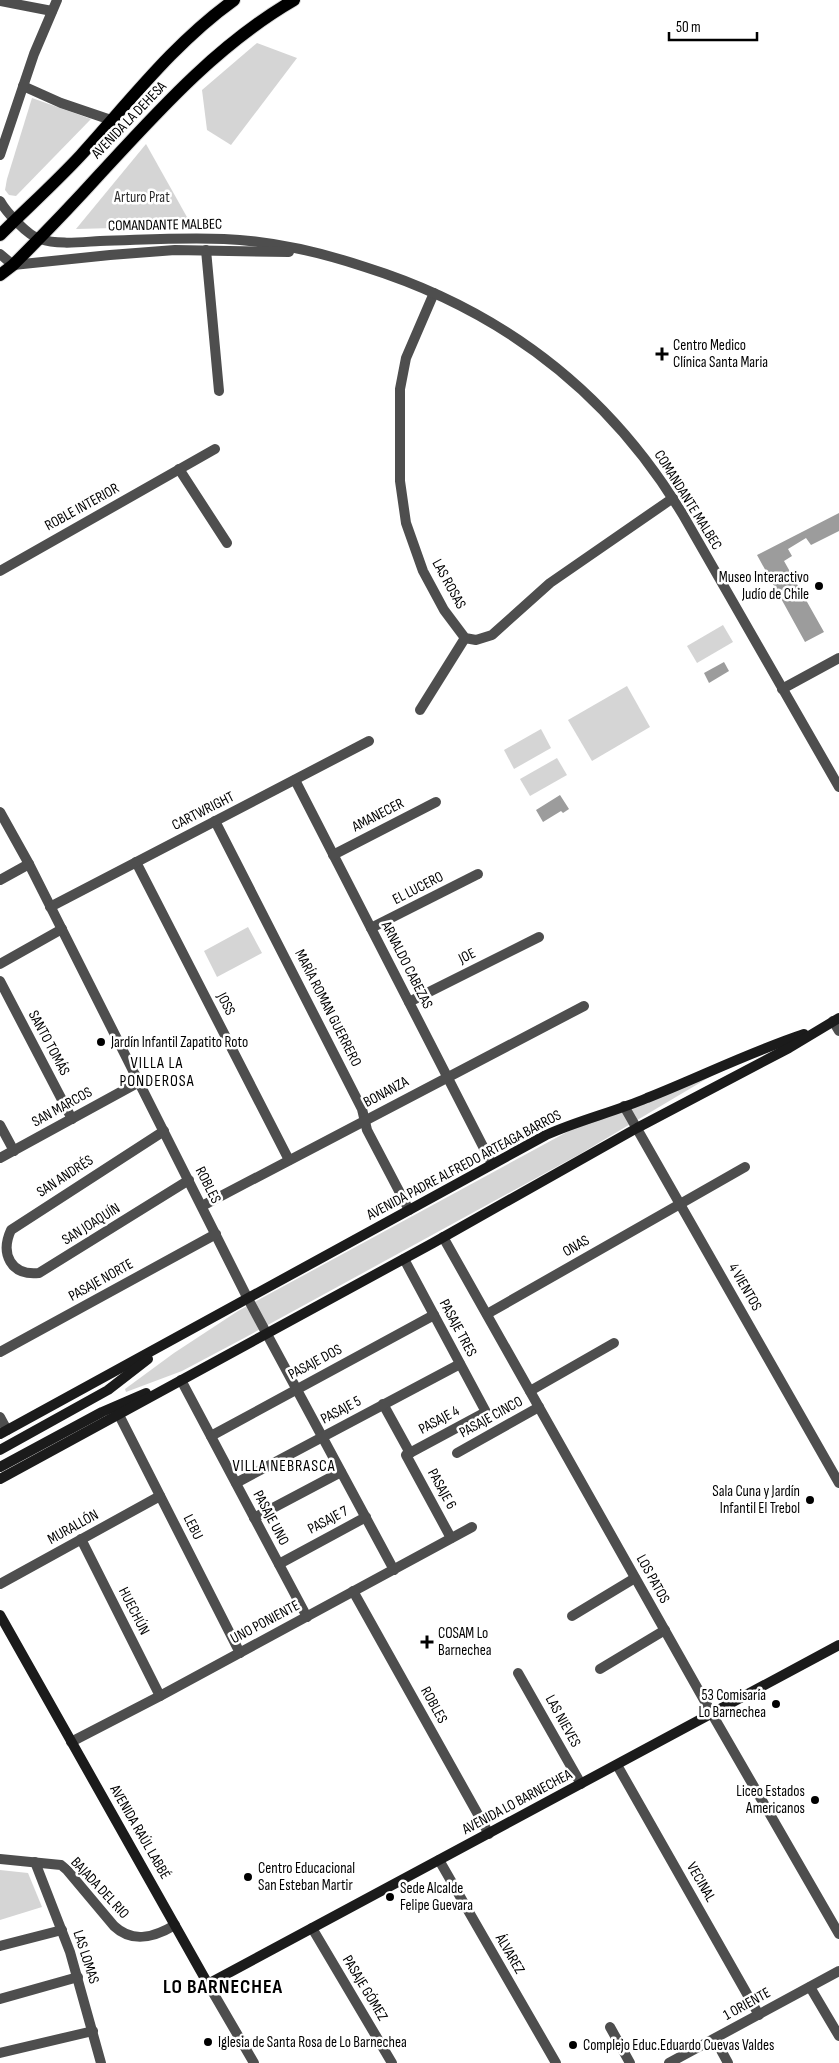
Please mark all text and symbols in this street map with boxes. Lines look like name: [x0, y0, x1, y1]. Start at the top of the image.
scale bar: [669, 10, 756, 42]
text: 50 m: [676, 18, 701, 37]
street label: AVENIDA LA DEHESA: [87, 77, 171, 163]
park label: Arturo Prat: [113, 188, 170, 207]
street label: COMANDANTE MALBEC: [108, 215, 222, 235]
place label: Centro Medico Clínica Santa Maria: [673, 336, 768, 372]
marker: Centro Medico Clínica Santa Maria: [655, 347, 669, 361]
street label: COMANDANTE MALBEC: [650, 447, 726, 553]
street label: ROBLE INTERIOR: [41, 479, 123, 535]
street label: LAS ROSAS: [428, 556, 470, 612]
place label: Museo Interactivo Judío de Chile: [719, 568, 809, 604]
marker: Museo Interactivo Judío de Chile: [813, 580, 825, 592]
street label: CARTWRIGHT: [169, 787, 237, 835]
street label: AMANECER: [348, 794, 407, 837]
street label: EL LUCERO: [389, 867, 447, 909]
street label: ARNALDO CABEZAS: [376, 917, 437, 1012]
street label: JOE: [454, 944, 479, 969]
street label: MARÍA ROMAN GUERRERO: [290, 946, 366, 1070]
street label: JOSS: [212, 989, 240, 1019]
street label: SANTO TOMÁS: [24, 1007, 74, 1079]
place label: Jardín Infantil Zapatito Roto: [110, 1033, 248, 1052]
marker: Jardín Infantil Zapatito Roto: [95, 1036, 107, 1048]
district label: VILLA LA PONDEROSA: [119, 1054, 195, 1091]
street label: BONANZA: [360, 1072, 412, 1112]
street label: SAN MARCOS: [29, 1083, 95, 1131]
street label: AVENIDA PADRE ALFREDO ARTEAGA BARROS: [363, 1106, 564, 1225]
street label: SAN ANDRÉS: [33, 1151, 97, 1201]
street label: ROBLES: [191, 1163, 225, 1207]
street label: SAN JOAQUÍN: [58, 1199, 124, 1249]
street label: ONAS: [559, 1231, 593, 1261]
street label: PASAJE NORTE: [65, 1254, 137, 1306]
street label: 4 VIENTOS: [724, 1260, 766, 1314]
street label: PASAJE TRES: [435, 1296, 481, 1360]
street label: PASAJE DOS: [285, 1340, 345, 1384]
street label: PASAJE 5: [318, 1391, 364, 1429]
street label: PASAJE CINCO: [456, 1392, 526, 1442]
street label: PASAJE 4: [415, 1401, 463, 1439]
district label: VILLA NEBRASCA: [232, 1457, 336, 1476]
street label: PASAJE 6: [423, 1465, 461, 1513]
place label: Sala Cuna y Jardín Infantil El Trebol: [712, 1482, 800, 1518]
street label: PASAJE UNO: [249, 1487, 293, 1549]
marker: Sala Cuna y Jardín Infantil El Trebol: [804, 1494, 816, 1506]
street label: PASAJE 7: [305, 1502, 351, 1538]
street label: MURALLÓN: [44, 1505, 102, 1549]
street label: LEBU: [179, 1511, 207, 1543]
street label: LOS PATOS: [632, 1551, 674, 1607]
street label: HUECHÚN: [114, 1584, 154, 1638]
street label: UNO PONIENTE: [227, 1596, 303, 1648]
place label: COSAM Lo Barnechea: [438, 1624, 492, 1660]
marker: COSAM Lo Barnechea: [420, 1635, 434, 1649]
street label: ROBLES: [416, 1683, 452, 1727]
place label: 53 Comisaría Lo Barnechea: [699, 1686, 766, 1722]
street label: LAS NIEVES: [541, 1691, 585, 1751]
marker: 53 Comisaría Lo Barnechea: [770, 1698, 782, 1710]
street label: AVENIDA LO BARNECHEA: [458, 1765, 576, 1839]
street label: AVENIDA RAÚL LABBÉ: [105, 1781, 175, 1883]
place label: Liceo Estados Americanos: [736, 1782, 805, 1818]
marker: Liceo Estados Americanos: [809, 1794, 821, 1806]
street label: BAJADA DEL RIO: [67, 1853, 133, 1923]
place label: Centro Educacional San Esteban Martir: [258, 1859, 355, 1895]
street label: VECINAL: [682, 1859, 720, 1906]
marker: Centro Educacional San Esteban Martir: [242, 1871, 254, 1883]
place label: Sede Alcalde Felipe Guevara: [400, 1879, 473, 1915]
marker: Sede Alcalde Felipe Guevara: [384, 1891, 396, 1903]
street label: LAS LOMAS: [68, 1928, 104, 1986]
street label: ÁLVAREZ: [490, 1930, 529, 1977]
street label: PASAJE GÓMEZ: [338, 1952, 392, 2024]
district label: LO BARNECHEA: [163, 1975, 283, 1999]
street label: 1 ORIENTE: [720, 1983, 774, 2025]
place label: Iglesia de Santa Rosa de Lo Barnechea: [218, 2033, 407, 2052]
marker: Iglesia de Santa Rosa de Lo Barnechea: [202, 2036, 214, 2048]
place label: Complejo Educ.Eduardo Cuevas Valdes: [583, 2036, 774, 2055]
marker: Complejo Educ.Eduardo Cuevas Valdes: [567, 2039, 579, 2051]

